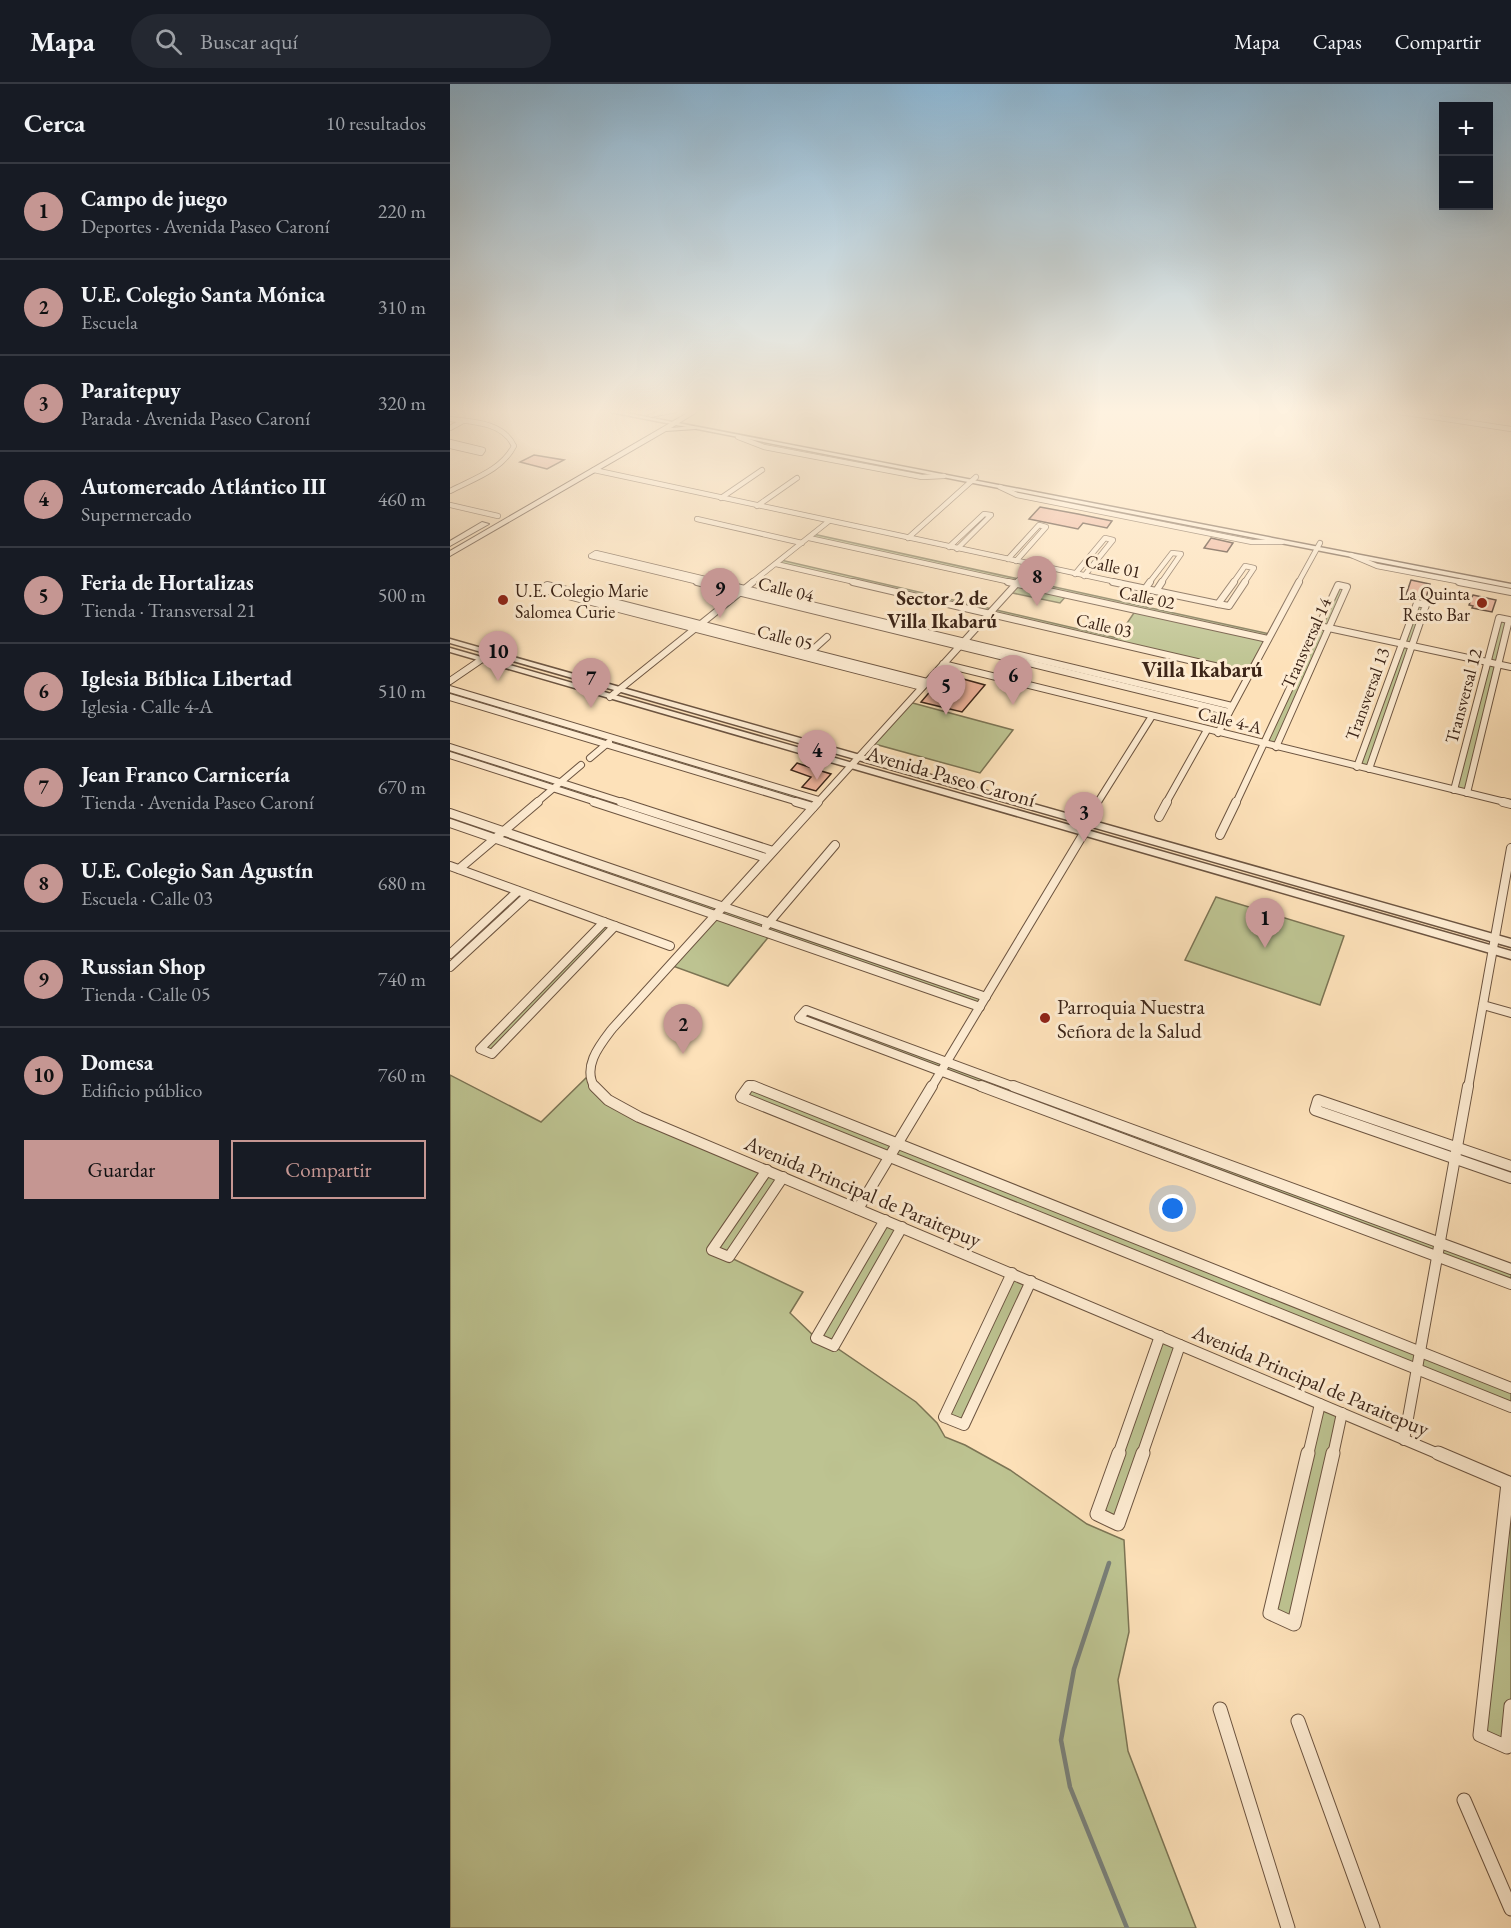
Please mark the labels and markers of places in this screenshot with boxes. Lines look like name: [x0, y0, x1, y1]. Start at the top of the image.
pin: 8: [1018, 556, 1056, 606]
pin: 9: [700, 568, 740, 618]
place label: U.E. Colegio Marie Salomea Curie: [515, 579, 648, 623]
place label: La Quinta Resto Bar: [1399, 582, 1471, 626]
marker: U.E. Colegio Marie Salomea Curie: [496, 593, 510, 607]
marker: La Quinta Resto Bar: [1475, 596, 1489, 610]
pin: 10: [478, 632, 518, 681]
pin: 6: [994, 656, 1032, 705]
pin: 7: [572, 658, 610, 708]
pin: 5: [926, 666, 966, 715]
pin: 4: [798, 730, 836, 780]
pin: 3: [1064, 792, 1104, 842]
pin: 1: [1246, 898, 1284, 948]
place label: Parroquia Nuestra Señora de la Salud: [1057, 993, 1205, 1044]
pin: 2: [664, 1004, 702, 1054]
marker: Parroquia Nuestra Señora de la Salud: [1038, 1011, 1052, 1025]

